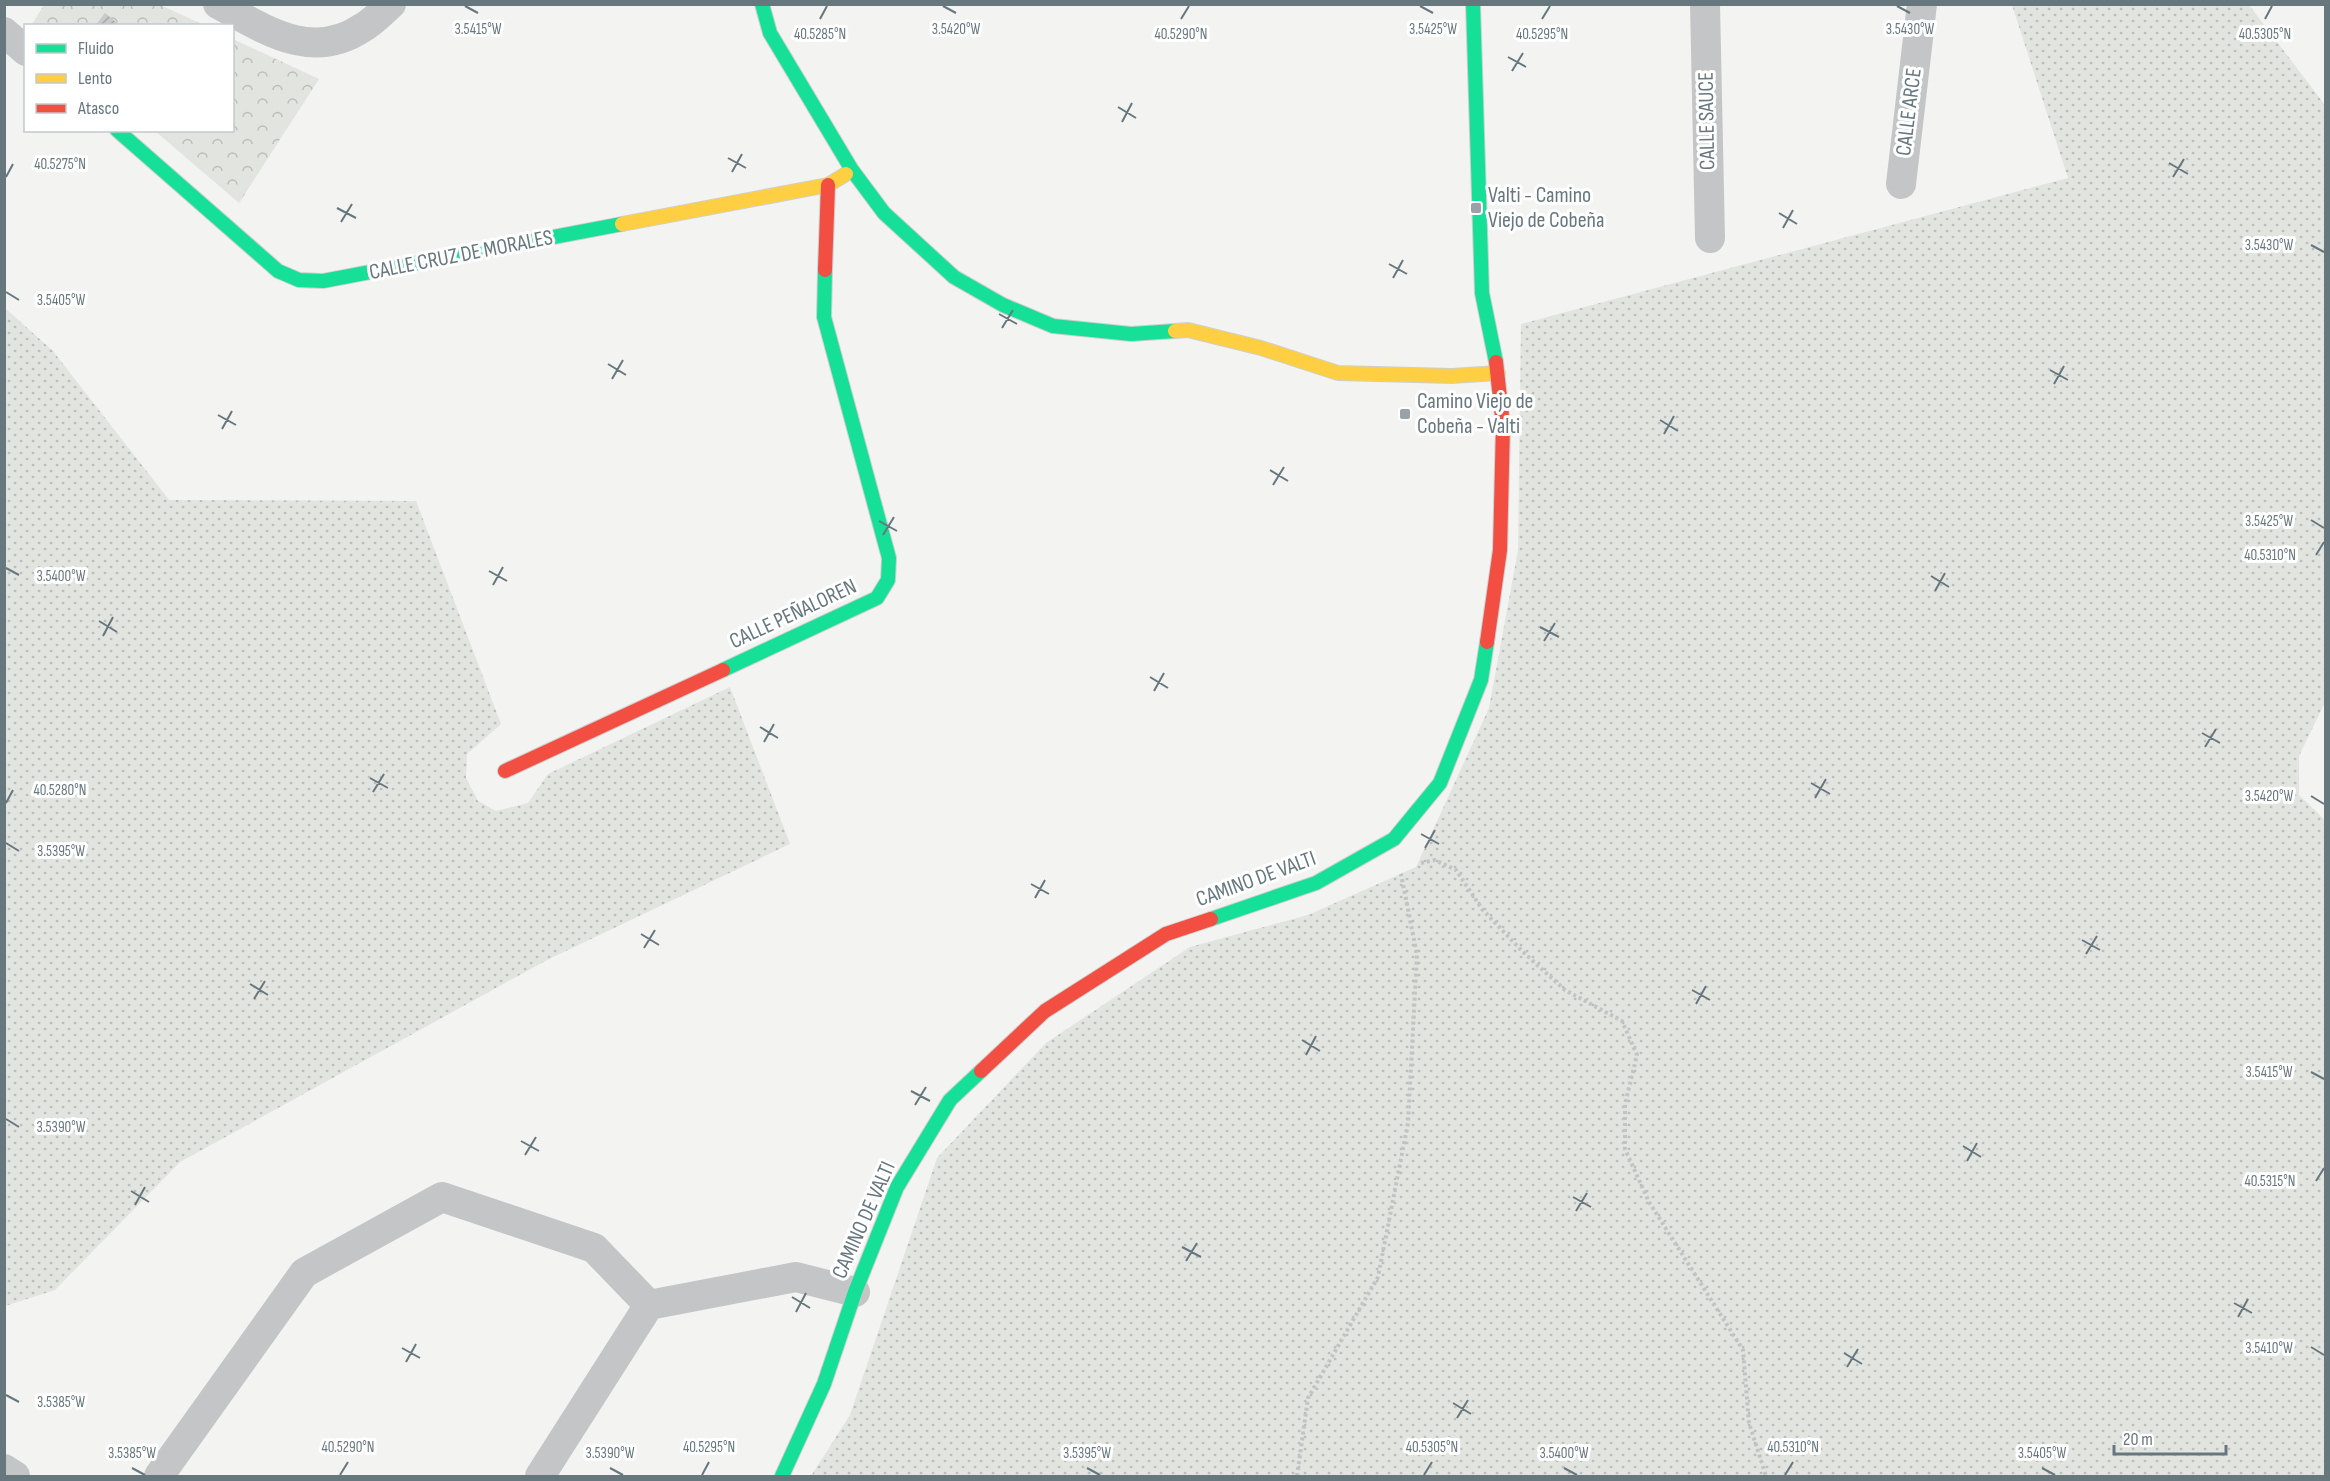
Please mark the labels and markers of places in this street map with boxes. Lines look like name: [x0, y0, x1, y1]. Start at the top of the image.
place label: Valti - Camino Viejo de Cobeña: [1488, 182, 1604, 234]
marker: Valti - Camino Viejo de Cobeña: [1469, 201, 1483, 215]
place label: Camino Viejo de Cobeña - Valti: [1417, 388, 1533, 440]
marker: Camino Viejo de Cobeña - Valti: [1398, 407, 1412, 421]

